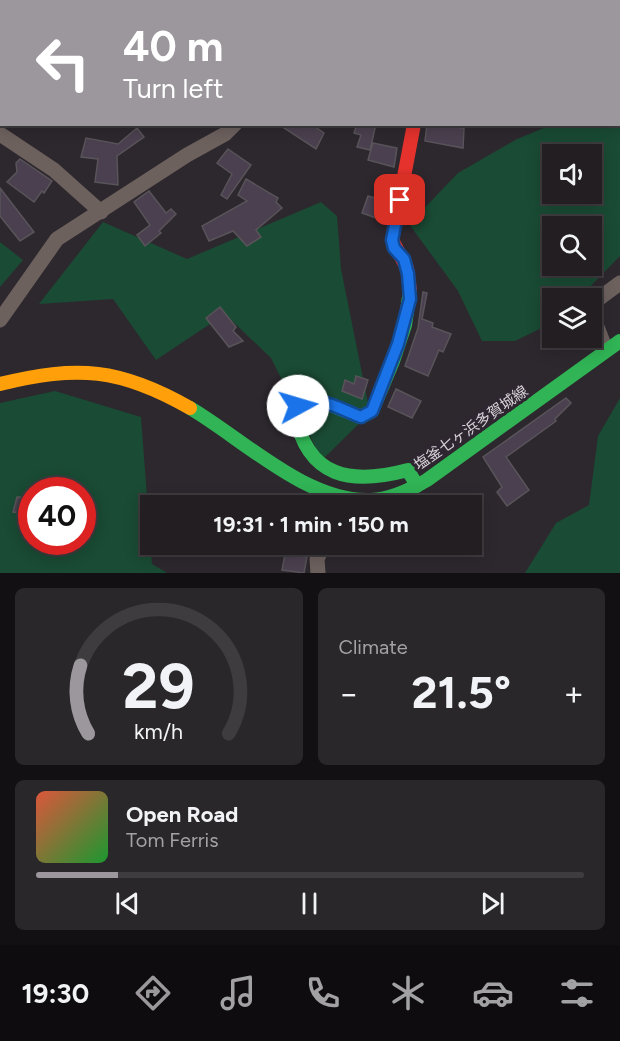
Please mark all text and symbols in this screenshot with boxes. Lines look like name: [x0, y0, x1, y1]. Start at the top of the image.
text: 40 m: [123, 21, 223, 72]
icon: left: [24, 24, 102, 102]
text: Turn left: [123, 72, 223, 105]
map controls: [542, 144, 602, 348]
button: sound: [542, 144, 602, 204]
pin: [374, 174, 425, 225]
icon: arrive: [383, 183, 416, 216]
button: search: [542, 216, 602, 276]
button: layers: [542, 288, 602, 348]
position arrow: [266, 374, 330, 438]
street label: 塩釜七ヶ浜多賀城線: [411, 382, 531, 474]
speed limit sign: 40: [18, 477, 96, 555]
text: 19:31 · 1 min · 150 m: [213, 511, 409, 538]
text: Climate: [339, 635, 408, 659]
text: 29: [123, 649, 195, 724]
text: 21.5°: [412, 665, 511, 719]
text: −: [339, 674, 359, 713]
text: +: [563, 674, 584, 713]
text: km/h: [134, 719, 183, 744]
text: Open Road: [126, 801, 238, 828]
text: Tom Ferris: [126, 828, 219, 852]
icon: previous: [111, 887, 144, 920]
icon: pause: [293, 887, 326, 920]
icon: next: [476, 887, 509, 920]
icon: directions: [132, 972, 174, 1014]
icon: music: [217, 972, 259, 1014]
icon: phone: [302, 972, 344, 1014]
icon: climate: [387, 972, 429, 1014]
icon: car: [472, 972, 514, 1014]
icon: filters: [556, 972, 598, 1014]
text: 19:30: [21, 977, 89, 1010]

